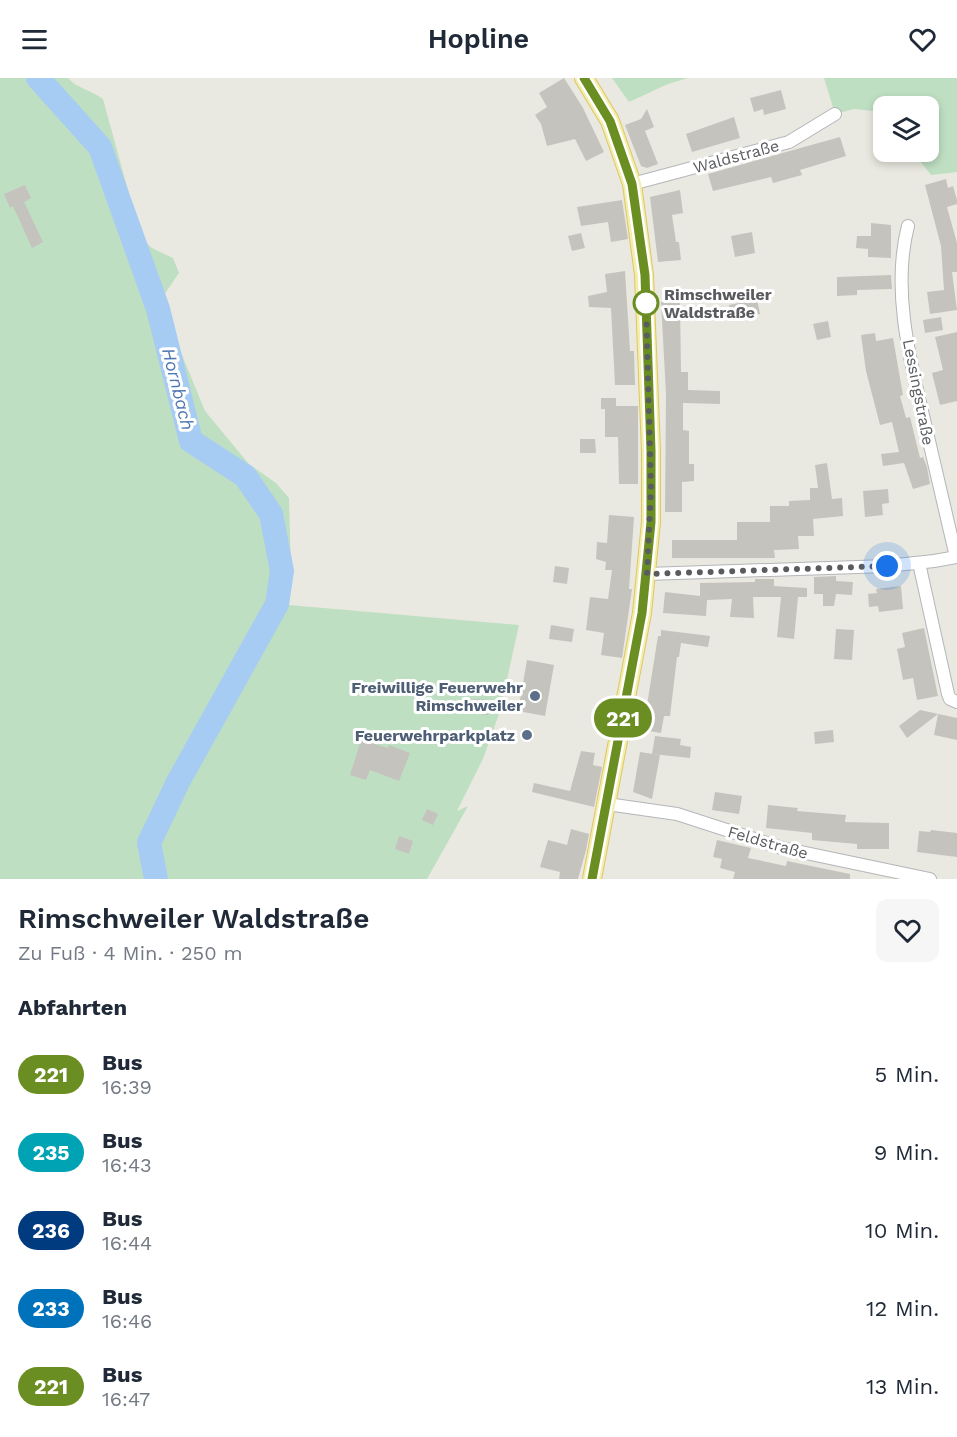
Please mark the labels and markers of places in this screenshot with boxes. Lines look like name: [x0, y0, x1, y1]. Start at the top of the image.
place label: Rimschweiler Waldstraße: [664, 285, 772, 322]
marker: Rimschweiler Waldstraße: [633, 290, 659, 316]
place label: Freiwillige Feuerwehr Rimschweiler: [351, 678, 523, 715]
marker: Freiwillige Feuerwehr Rimschweiler: [528, 689, 542, 703]
place label: Feuerwehrparkplatz: [355, 726, 515, 745]
marker: Feuerwehrparkplatz: [520, 728, 534, 742]

